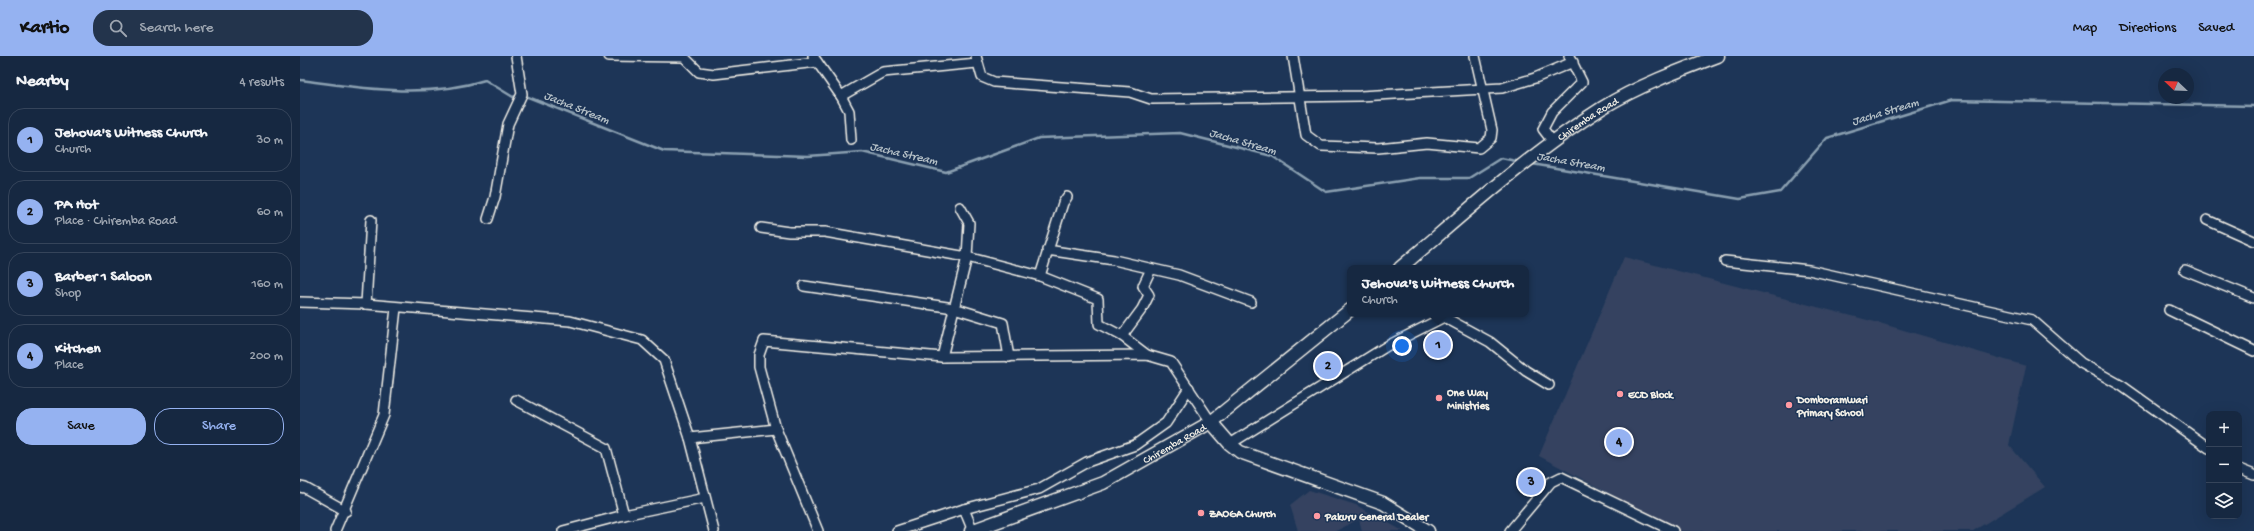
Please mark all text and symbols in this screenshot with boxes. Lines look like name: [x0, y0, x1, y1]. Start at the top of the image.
search box: [93, 10, 373, 46]
text: Kartio: [20, 17, 69, 40]
icon: search: [107, 17, 129, 39]
text: Search here: [139, 19, 213, 37]
text: Map: [2073, 20, 2097, 37]
text: Directions: [2119, 20, 2176, 37]
text: Saved: [2198, 20, 2234, 37]
north arrow: [2158, 68, 2194, 104]
text: Nearby: [16, 72, 69, 92]
text: 4 results: [240, 75, 284, 90]
water label: Jacha Stream: [542, 89, 611, 128]
street label: Chiremba Road: [1556, 95, 1622, 144]
water label: Jacha Stream: [1850, 96, 1921, 130]
text: Jehova's Witness Church: [55, 124, 208, 142]
water label: Jacha Stream: [1207, 127, 1278, 159]
text: 1: [27, 133, 33, 148]
text: 30 m: [257, 133, 283, 148]
water label: Jacha Stream: [868, 140, 939, 170]
text: Church: [55, 142, 91, 157]
water label: Jacha Stream: [1535, 150, 1606, 176]
text: PA Hot: [55, 196, 98, 214]
text: 2: [27, 205, 33, 220]
text: 60 m: [257, 205, 283, 220]
text: Place · Chiremba Road: [55, 214, 177, 229]
popup: [1347, 265, 1529, 317]
text: Barber 1 Saloon: [55, 268, 152, 286]
text: Jehova's Witness Church: [1362, 275, 1514, 293]
text: 3: [27, 277, 33, 292]
text: 160 m: [251, 277, 283, 292]
text: Shop: [55, 286, 81, 301]
text: Church: [1362, 293, 1398, 308]
pin: 1: [1425, 330, 1451, 360]
your location: [1392, 336, 1412, 356]
text: Kitchen: [55, 340, 101, 358]
text: 4: [27, 349, 33, 364]
text: 200 m: [250, 349, 283, 364]
pin: 2: [1315, 351, 1341, 381]
text: Place: [55, 358, 83, 373]
place label: One Way Ministries: [1447, 388, 1490, 413]
marker: ECD Block: [1615, 389, 1625, 399]
place label: ECD Block: [1627, 390, 1675, 402]
marker: One Way Ministries: [1434, 393, 1444, 403]
place label: Domboramwari Primary School: [1796, 395, 1869, 420]
marker: Domboramwari Primary School: [1784, 400, 1794, 410]
button: Save: [16, 408, 146, 445]
button: Share: [154, 408, 284, 445]
map controls: [2206, 411, 2242, 519]
button: +: [2206, 411, 2242, 447]
street label: Chiremba Road: [1141, 421, 1210, 467]
pin: 4: [1606, 427, 1632, 457]
button: −: [2206, 447, 2242, 483]
pin: 3: [1518, 467, 1544, 497]
button: layers: [2206, 483, 2242, 519]
marker: ZAOGA Church: [1196, 508, 1206, 518]
place label: ZAOGA Church: [1209, 509, 1276, 521]
marker: Pakuru General Dealer: [1312, 511, 1322, 521]
place label: Pakuru General Dealer: [1324, 512, 1430, 524]

